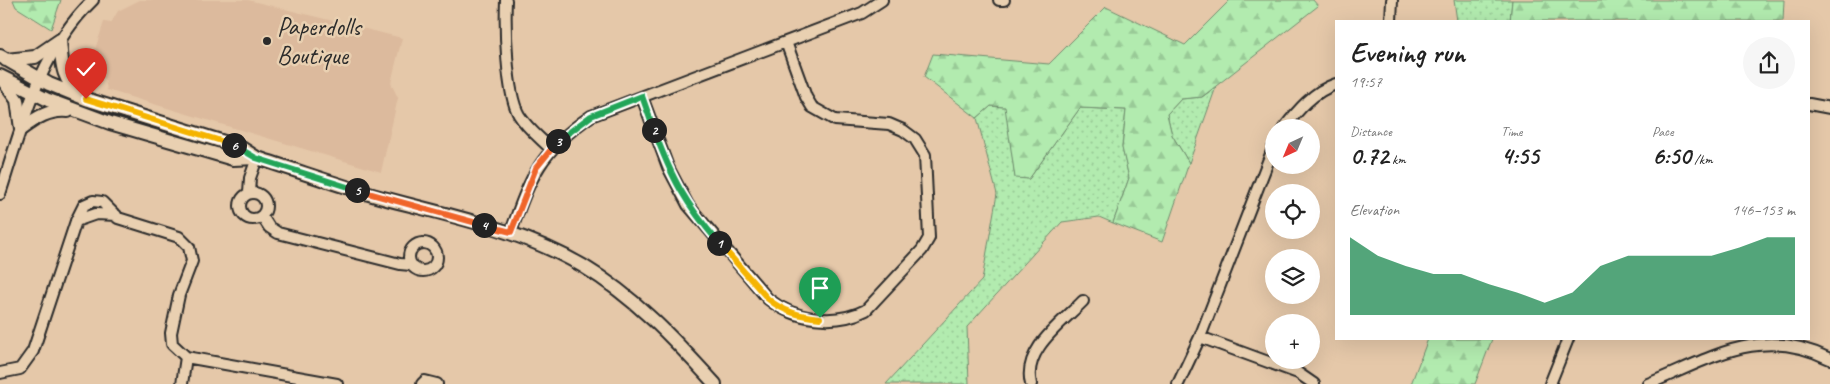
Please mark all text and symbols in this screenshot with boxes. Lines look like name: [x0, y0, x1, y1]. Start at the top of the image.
place label: Paperdolls Boutique: [277, 11, 363, 72]
marker: Paperdolls Boutique: [261, 35, 273, 47]
text: Evening run: [1350, 35, 1465, 70]
button: share: [1743, 37, 1795, 89]
pin: [65, 48, 107, 99]
icon: check: [72, 55, 100, 83]
text: 19:57: [1350, 72, 1382, 92]
pin: 2: [642, 118, 666, 142]
north arrow: [1265, 119, 1320, 174]
map controls: [1265, 119, 1320, 369]
text: 2: [651, 122, 658, 139]
text: Distance: [1350, 123, 1392, 140]
text: Time: [1501, 123, 1522, 140]
text: Pace: [1652, 123, 1674, 140]
pin: 3: [546, 128, 570, 154]
pin: 6: [222, 132, 246, 158]
text: 3: [555, 133, 562, 150]
text: 6: [231, 137, 238, 154]
text: 0.72: [1350, 140, 1389, 172]
text: 4:55: [1501, 140, 1539, 172]
text: 6:50: [1652, 140, 1691, 172]
text: km: [1389, 151, 1406, 168]
text: /km: [1691, 151, 1713, 168]
pin: 5: [344, 178, 370, 202]
text: 5: [354, 182, 361, 199]
button: locate: [1265, 184, 1320, 239]
text: Elevation: [1350, 200, 1399, 220]
text: 146–153 m: [1732, 200, 1795, 220]
pin: 4: [472, 212, 496, 238]
text: 4: [481, 217, 488, 234]
pin: 1: [706, 230, 732, 256]
text: 1: [716, 235, 723, 252]
button: layers: [1265, 249, 1320, 304]
pin: [799, 267, 841, 318]
icon: arrive: [806, 274, 834, 302]
button: +: [1265, 314, 1320, 369]

